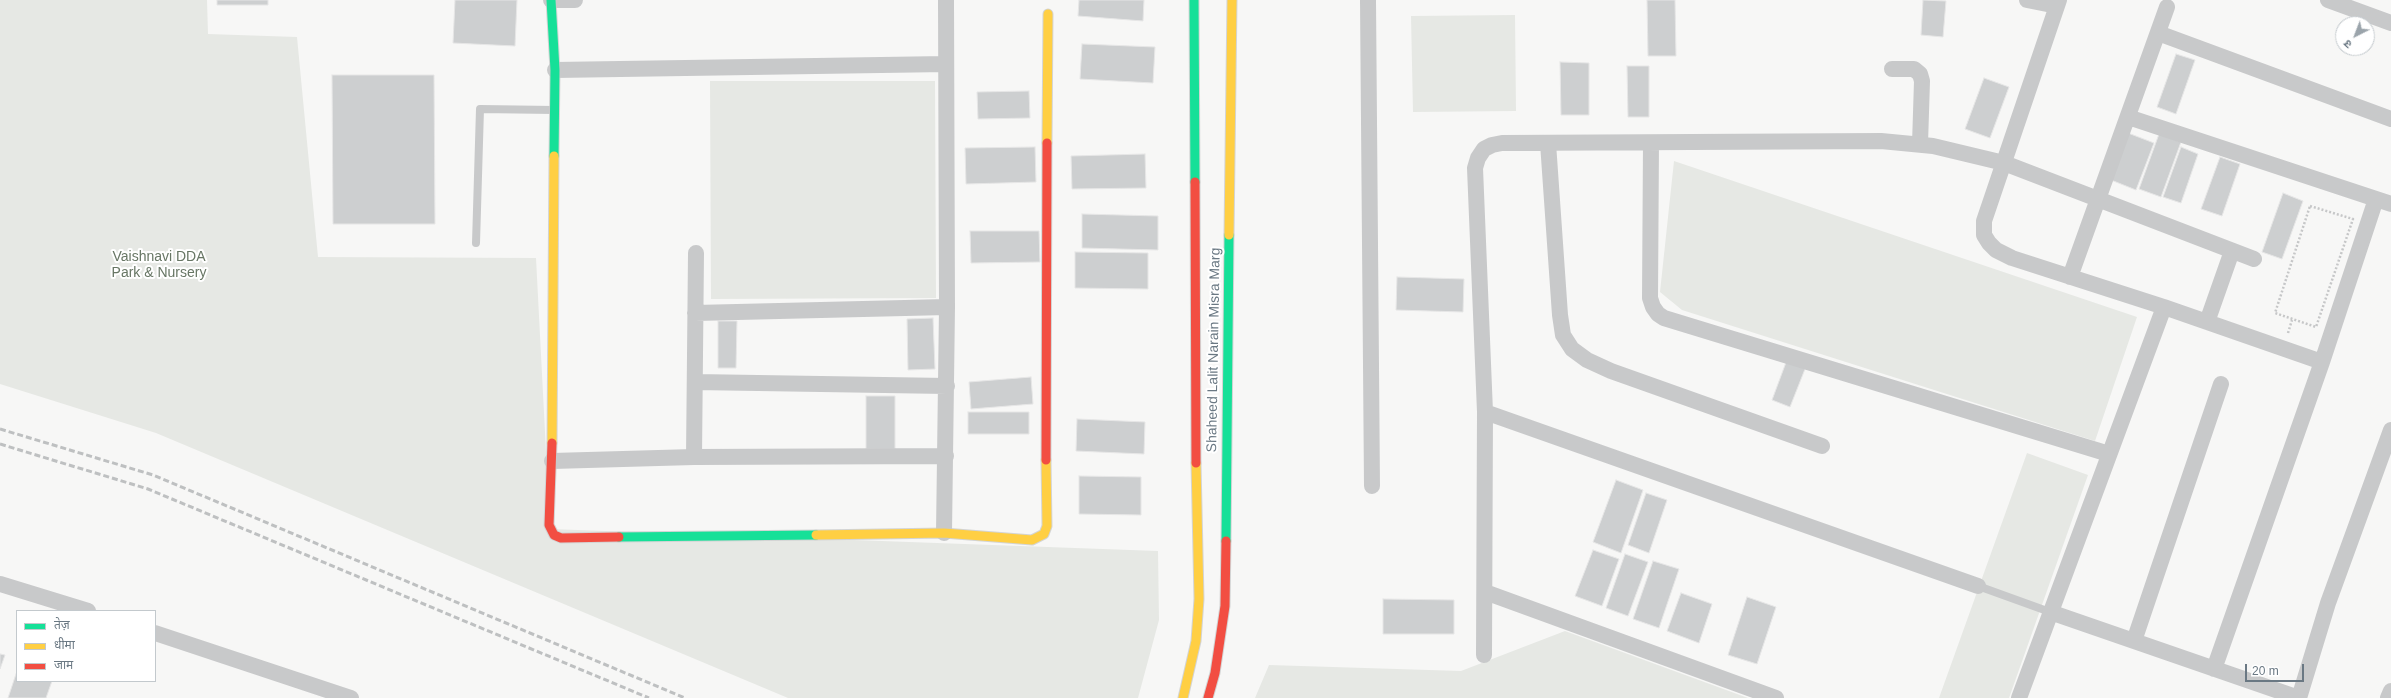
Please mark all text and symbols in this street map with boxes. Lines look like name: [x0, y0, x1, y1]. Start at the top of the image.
north arrow: [2335, 16, 2375, 56]
text: उ: [2341, 38, 2354, 51]
street label: Shaheed Lalit Narain Misra Marg: [1204, 248, 1224, 452]
park label: Vaishnavi DDA Park & Nursery: [112, 249, 206, 282]
legend: [16, 610, 156, 682]
text: तेज़: [54, 618, 70, 632]
text: धीमा: [54, 638, 75, 652]
scale bar: [2247, 656, 2306, 682]
text: जाम: [54, 658, 73, 672]
text: 20 m: [2252, 664, 2279, 678]

